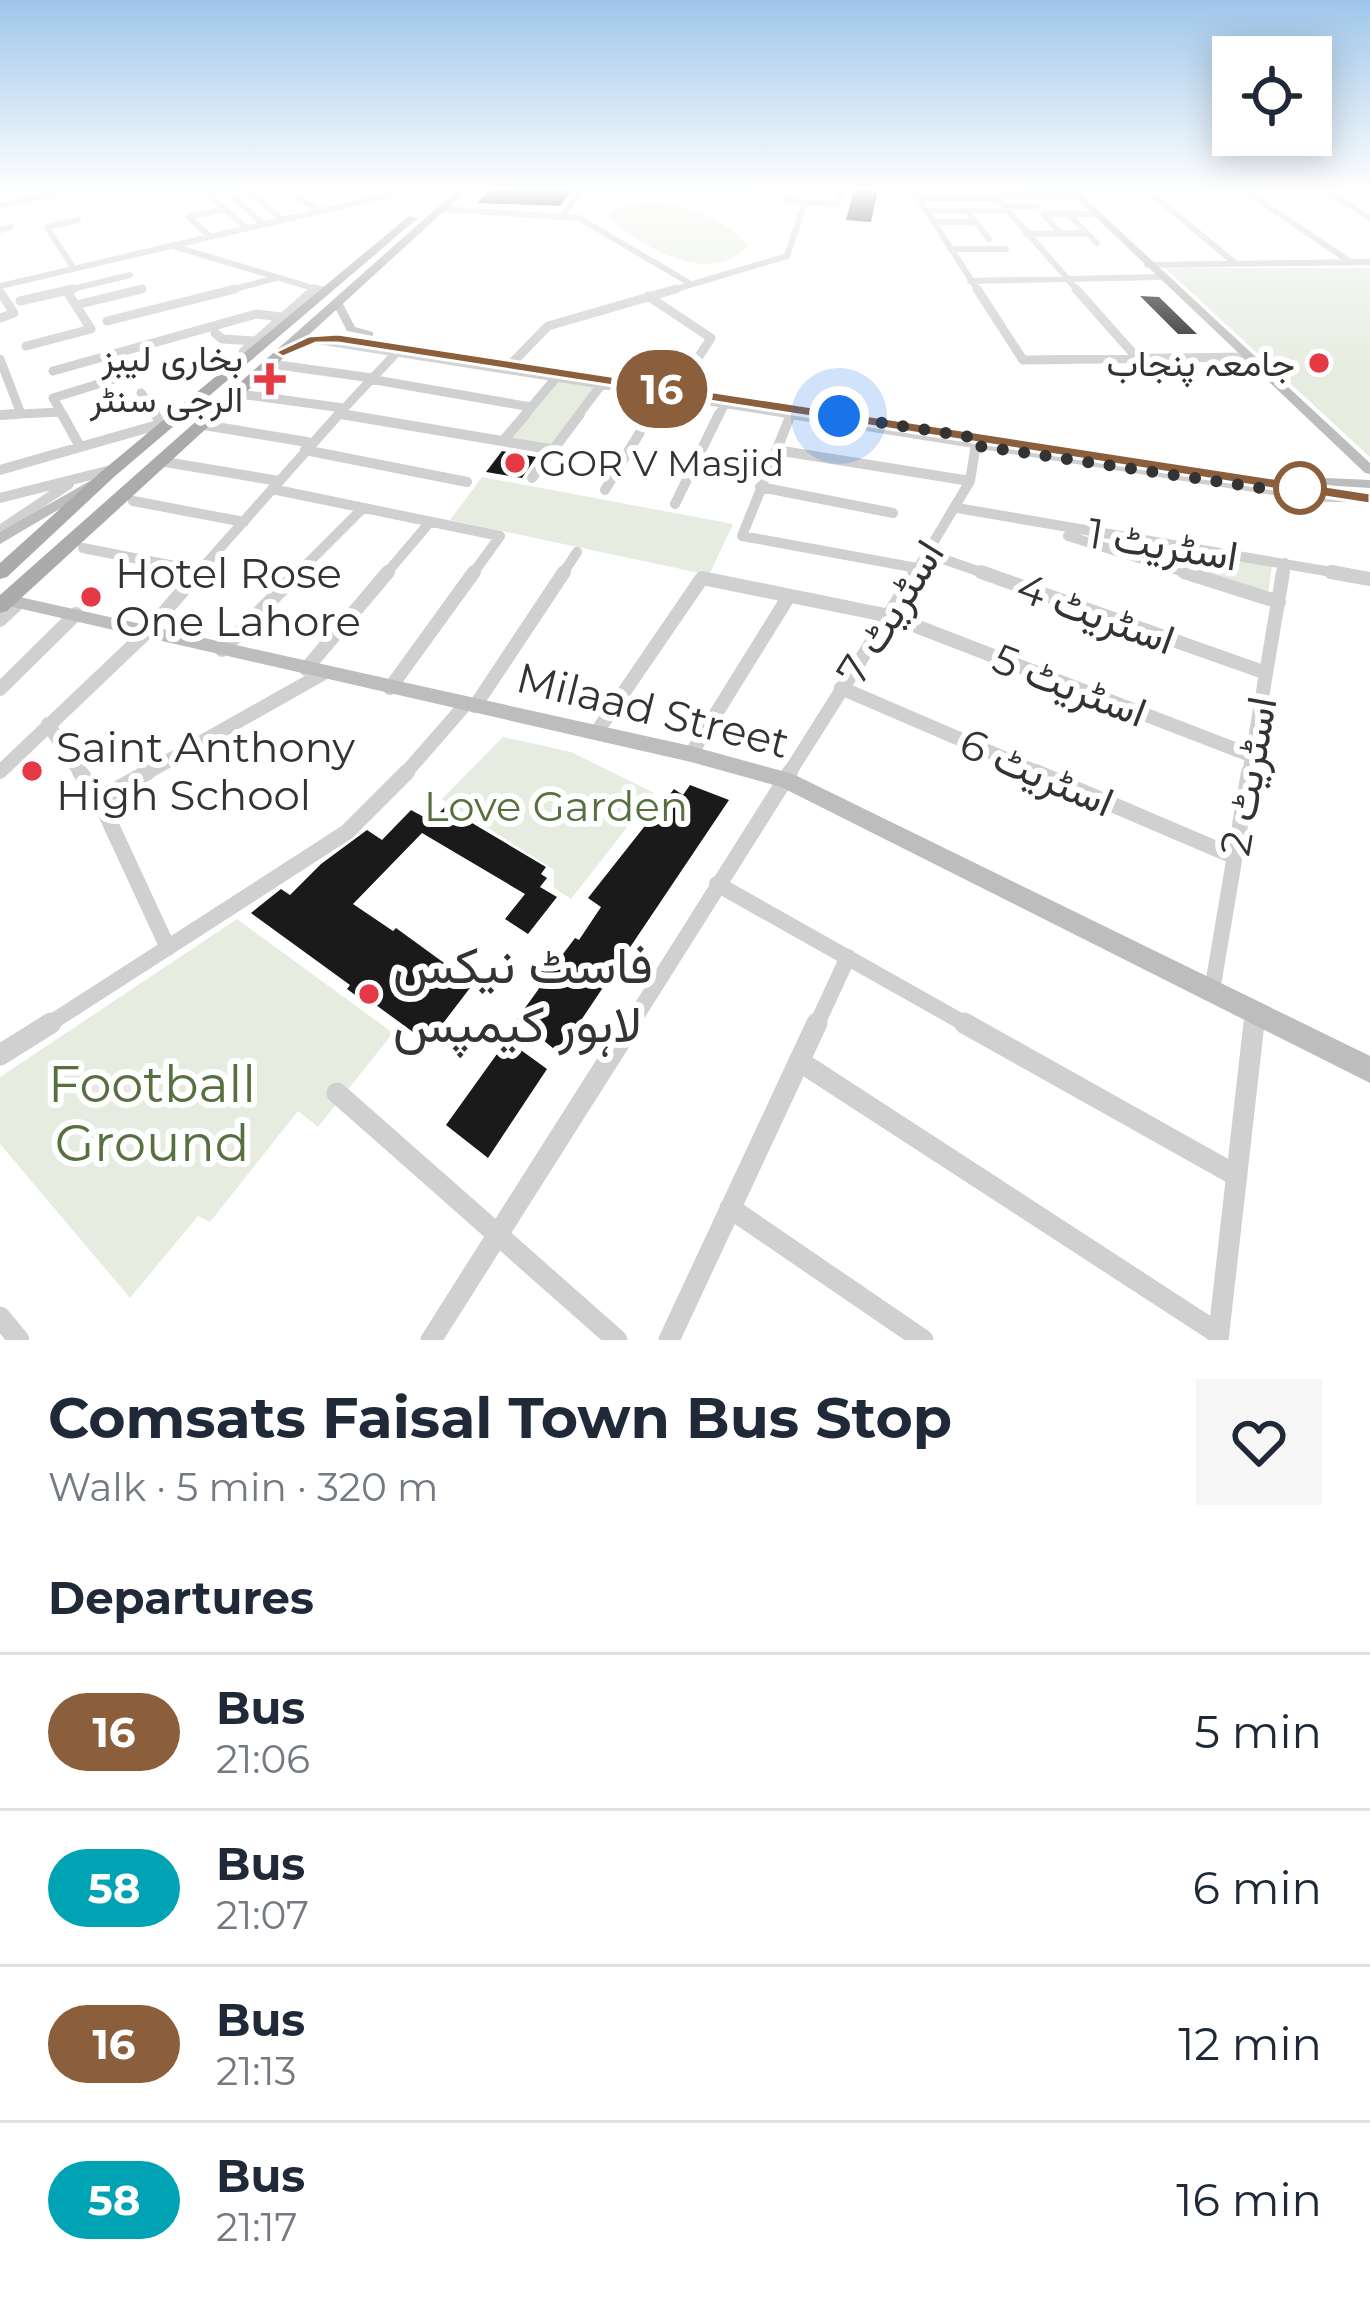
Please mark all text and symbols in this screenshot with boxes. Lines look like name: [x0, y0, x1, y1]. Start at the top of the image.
map controls: [1212, 36, 1332, 156]
button: locate: [1212, 36, 1332, 156]
place label: بخاری لیبز الرجی سنٹر: [89, 336, 243, 422]
place label: جامعہ پنجاب: [1107, 341, 1295, 388]
line badge: 16: [608, 350, 716, 428]
marker: جامعہ پنجاب: [1306, 350, 1332, 376]
marker: بخاری لیبز الرجی سنٹر: [254, 363, 286, 395]
text: 16: [640, 363, 684, 415]
your location: [809, 386, 869, 446]
place label: GOR V Masjid: [539, 441, 784, 485]
marker: GOR V Masjid: [502, 450, 528, 476]
unlabelled marker: [1275, 463, 1325, 513]
street label: اسٹریٹ 1: [1084, 506, 1242, 583]
street label: اسٹریٹ 7: [825, 530, 956, 695]
place label: Hotel Rose One Lahore: [115, 547, 361, 647]
street label: اسٹریٹ 4: [1010, 560, 1182, 666]
marker: Hotel Rose One Lahore: [78, 584, 104, 610]
street label: اسٹریٹ 5: [986, 632, 1154, 739]
street label: Milaad Street: [511, 651, 795, 769]
street label: اسٹریٹ 2: [1208, 693, 1289, 860]
street label: اسٹریٹ 6: [952, 716, 1122, 828]
place label: Saint Anthony High School: [56, 721, 355, 821]
marker: Saint Anthony High School: [19, 758, 45, 784]
park label: Love Garden: [424, 780, 688, 832]
place label: فاسٹ نیکس لاہور کیمپس: [393, 934, 653, 1059]
marker: فاسٹ نیکس لاہور کیمپس: [356, 981, 382, 1007]
park label: Football Ground: [48, 1053, 256, 1174]
button: heart: [1196, 1379, 1322, 1505]
text: Comsats Faisal Town Bus Stop: [48, 1383, 952, 1452]
text: Walk · 5 min · 320 m: [48, 1463, 438, 1511]
text: Departures: [48, 1570, 314, 1625]
text: Bus: [216, 1680, 305, 1735]
text: 5 min: [1194, 1704, 1322, 1759]
text: 16: [92, 1706, 136, 1758]
text: 21:06: [216, 1735, 310, 1783]
text: Bus: [216, 1836, 305, 1891]
text: 6 min: [1193, 1860, 1322, 1915]
text: 58: [88, 1862, 140, 1914]
text: 21:07: [216, 1891, 309, 1939]
text: Bus: [216, 1992, 305, 2047]
text: 12 min: [1178, 2016, 1322, 2071]
text: 16: [92, 2018, 136, 2070]
text: 21:13: [216, 2047, 297, 2095]
text: Bus: [216, 2148, 305, 2203]
text: 16 min: [1176, 2172, 1322, 2227]
text: 58: [88, 2174, 140, 2226]
text: 21:17: [216, 2203, 298, 2251]

